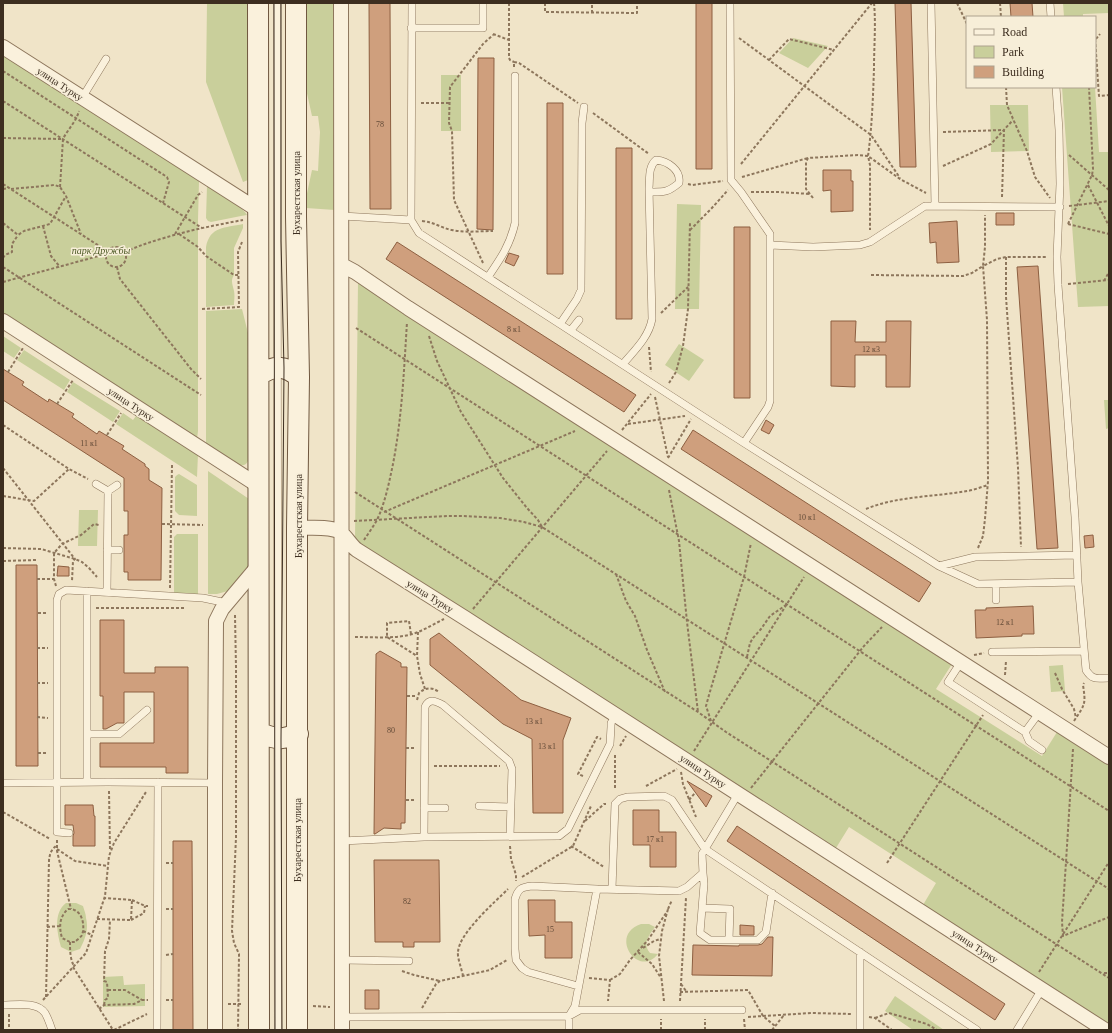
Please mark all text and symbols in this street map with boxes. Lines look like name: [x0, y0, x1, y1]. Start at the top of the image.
legend: [966, 16, 1096, 88]
text: Road: [1002, 25, 1027, 39]
text: Park: [1002, 45, 1024, 59]
street label: улица Турку: [35, 65, 85, 103]
text: Building: [1002, 65, 1044, 79]
house number: 78: [376, 120, 384, 129]
street label: Бухарестская улица: [291, 151, 302, 235]
park label: парк Дружбы: [72, 245, 131, 256]
house number: 8 к1: [507, 325, 521, 334]
house number: 12 к3: [862, 345, 880, 354]
street label: улица Турку: [106, 385, 156, 423]
house number: 11 к1: [80, 439, 98, 448]
street label: Бухарестская улица: [293, 474, 304, 558]
house number: 10 к1: [798, 513, 816, 522]
street label: улица Турку: [405, 577, 455, 615]
house number: 12 к1: [996, 618, 1014, 627]
house number: 13 к1: [525, 717, 543, 726]
house number: 80: [387, 726, 395, 735]
house number: 13 к1: [538, 742, 556, 751]
street label: улица Турку: [678, 752, 728, 790]
street label: Бухарестская улица: [292, 798, 303, 882]
house number: 17 к1: [646, 835, 664, 844]
house number: 82: [403, 897, 411, 906]
house number: 15: [546, 925, 554, 934]
street label: улица Турку: [950, 927, 1000, 965]

